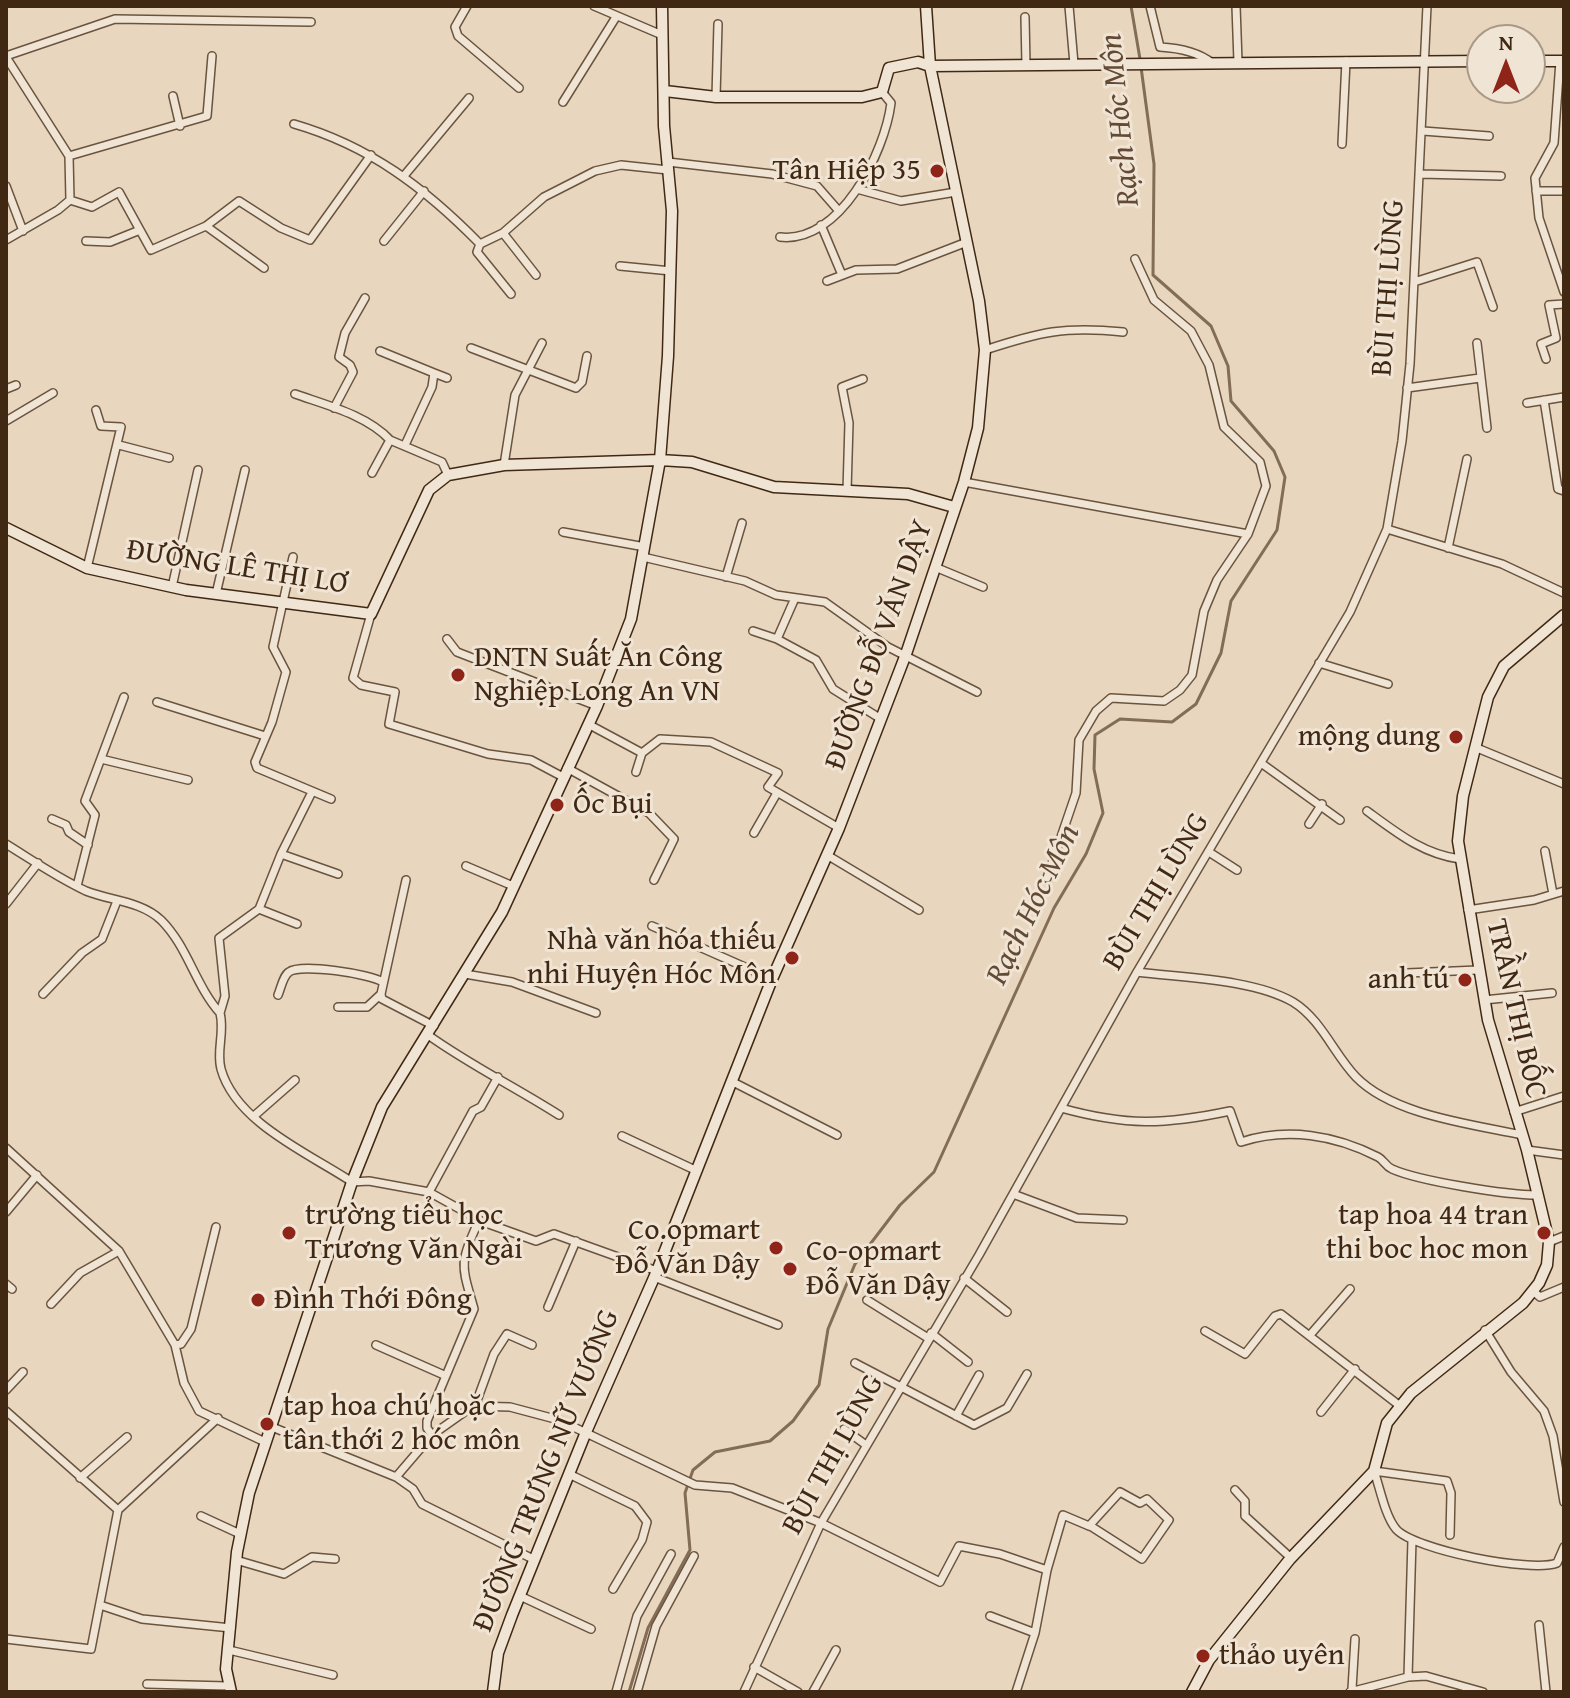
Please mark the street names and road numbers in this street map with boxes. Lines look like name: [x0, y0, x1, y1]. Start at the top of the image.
street label: BÙI THỊ LÙNG: [1365, 199, 1413, 377]
street label: ĐƯỜNG ĐỖ VĂN DẬY: [818, 515, 942, 775]
street label: ĐƯỜNG LÊ THỊ LƠ: [124, 533, 350, 603]
street label: BÙI THỊ LÙNG: [1096, 807, 1218, 977]
street label: TRẦN THỊ BỐC: [1477, 916, 1553, 1102]
street label: ĐƯỜNG TRƯNG NỮ VƯƠNG: [466, 1305, 628, 1637]
street label: BÙI THỊ LÙNG: [775, 1369, 893, 1541]

